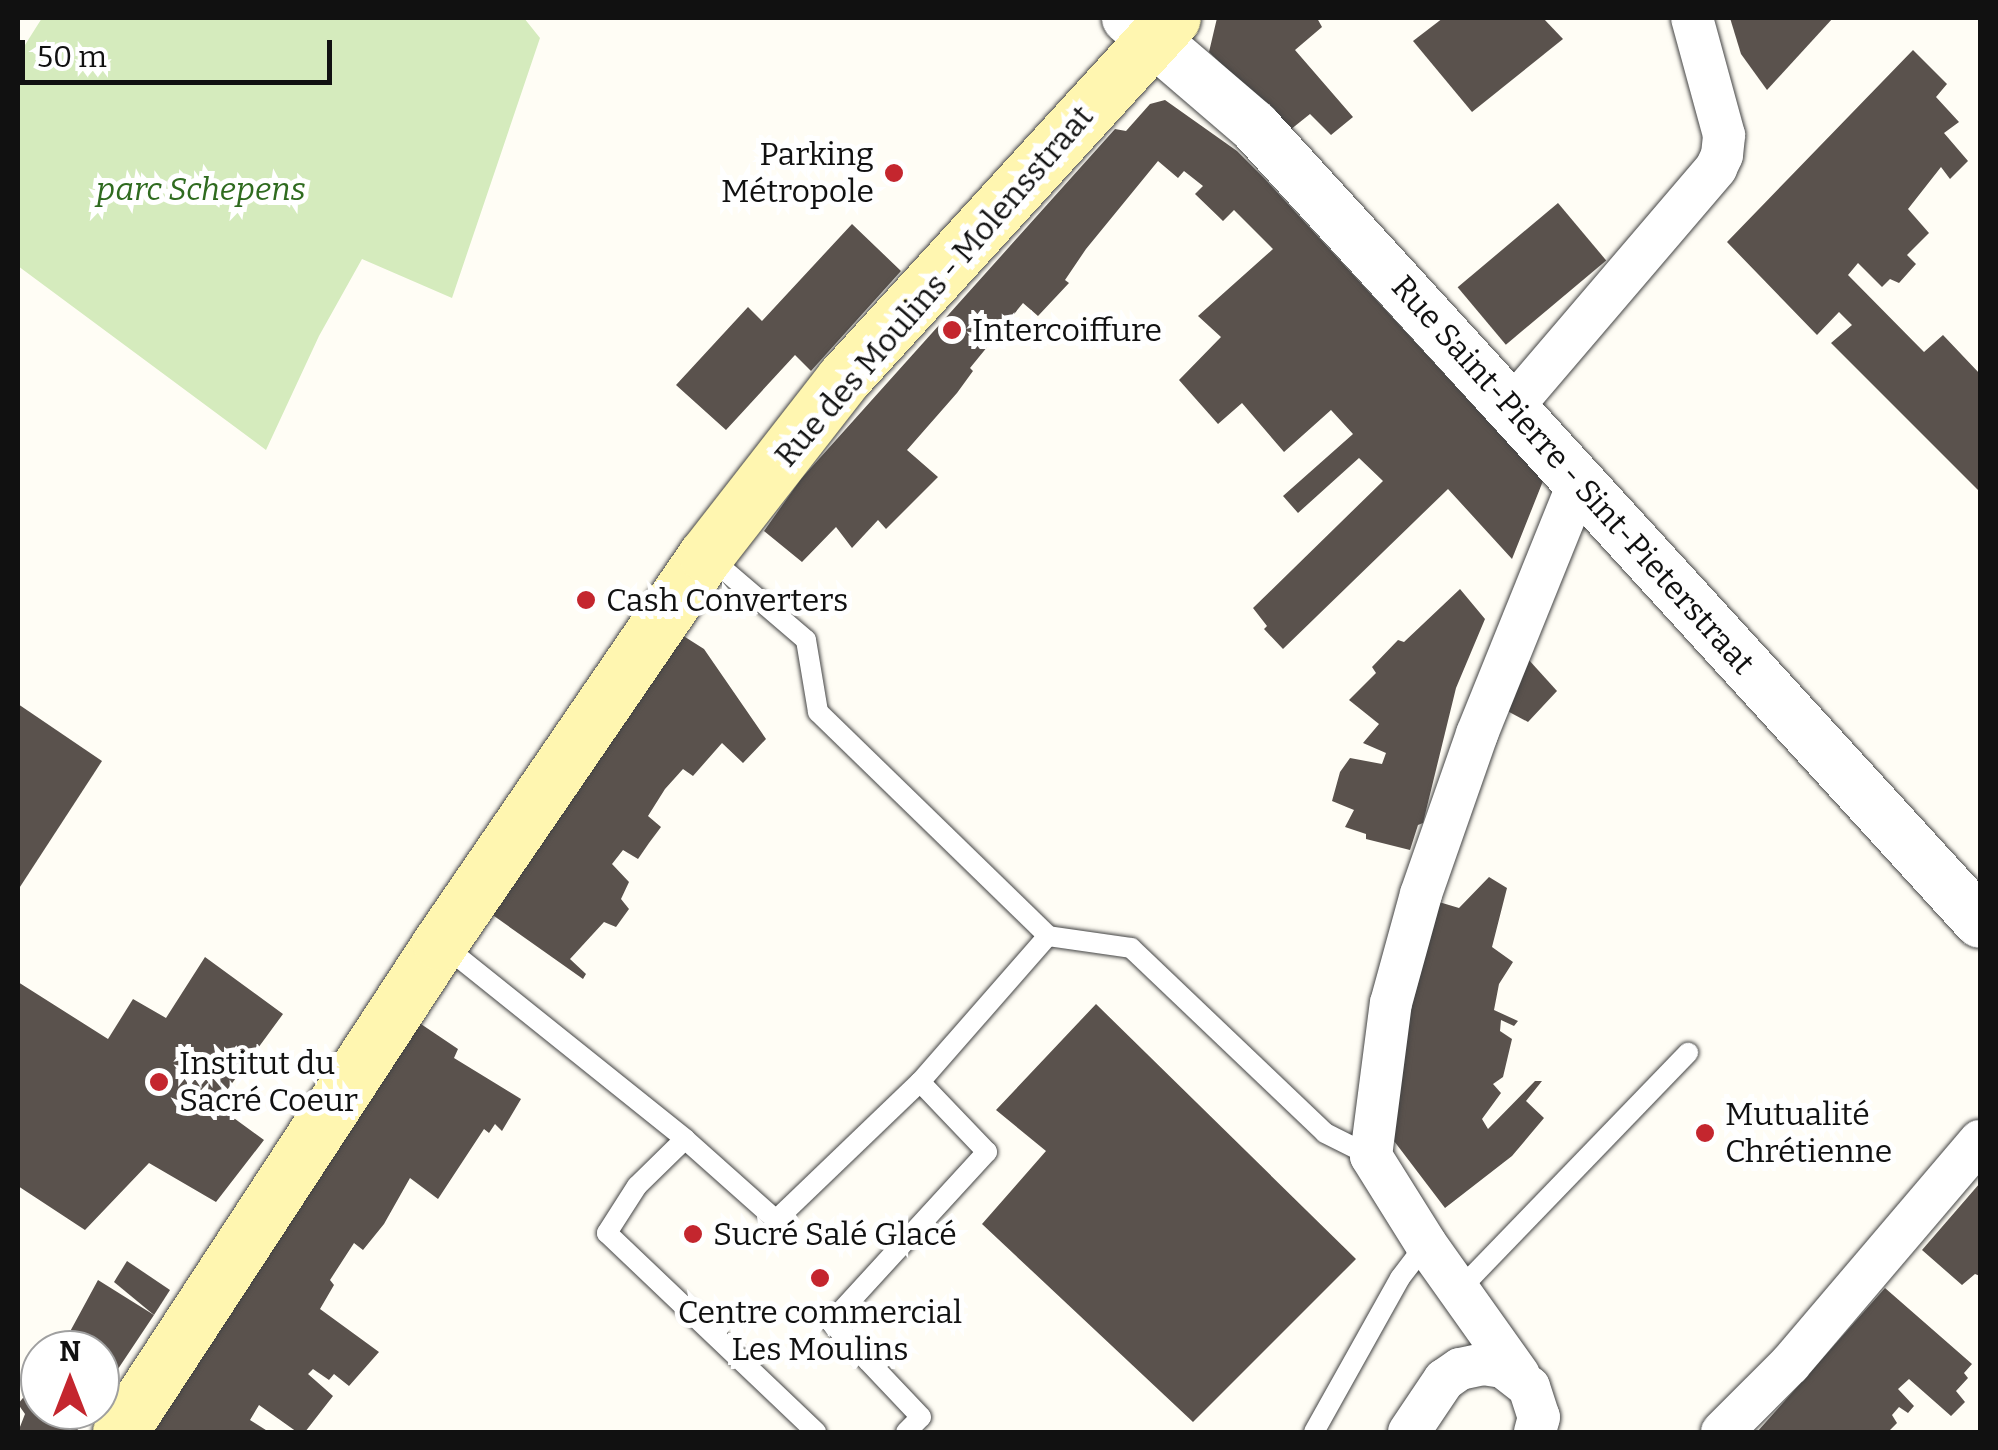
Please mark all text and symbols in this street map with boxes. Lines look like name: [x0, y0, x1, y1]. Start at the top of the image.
scale bar: [25, 20, 338, 82]
text: 50 m: [37, 39, 107, 75]
street label: Rue des Moulins - Molensstraat: [767, 98, 1101, 474]
place label: Parking Métropole: [721, 136, 874, 211]
marker: Parking Métropole: [883, 162, 905, 184]
park label: parc Schepens: [96, 170, 306, 208]
street label: Rue Saint-Pierre - Sint-Pieterstraat: [1384, 268, 1762, 682]
place label: Intercoiffure: [972, 311, 1162, 349]
marker: Intercoiffure: [941, 319, 963, 341]
place label: Cash Converters: [606, 581, 848, 619]
marker: Cash Converters: [575, 589, 597, 611]
place label: Institut du Sacré Coeur: [179, 1045, 358, 1120]
marker: Institut du Sacré Coeur: [148, 1071, 170, 1093]
place label: Mutualité Chrétienne: [1725, 1096, 1892, 1171]
marker: Mutualité Chrétienne: [1694, 1122, 1716, 1144]
place label: Sucré Salé Glacé: [713, 1215, 957, 1253]
marker: Sucré Salé Glacé: [682, 1223, 704, 1245]
marker: Centre commercial Les Moulins: [809, 1267, 831, 1289]
place label: Centre commercial Les Moulins: [678, 1294, 962, 1369]
north arrow: [20, 1330, 120, 1430]
text: N: [59, 1335, 81, 1368]

